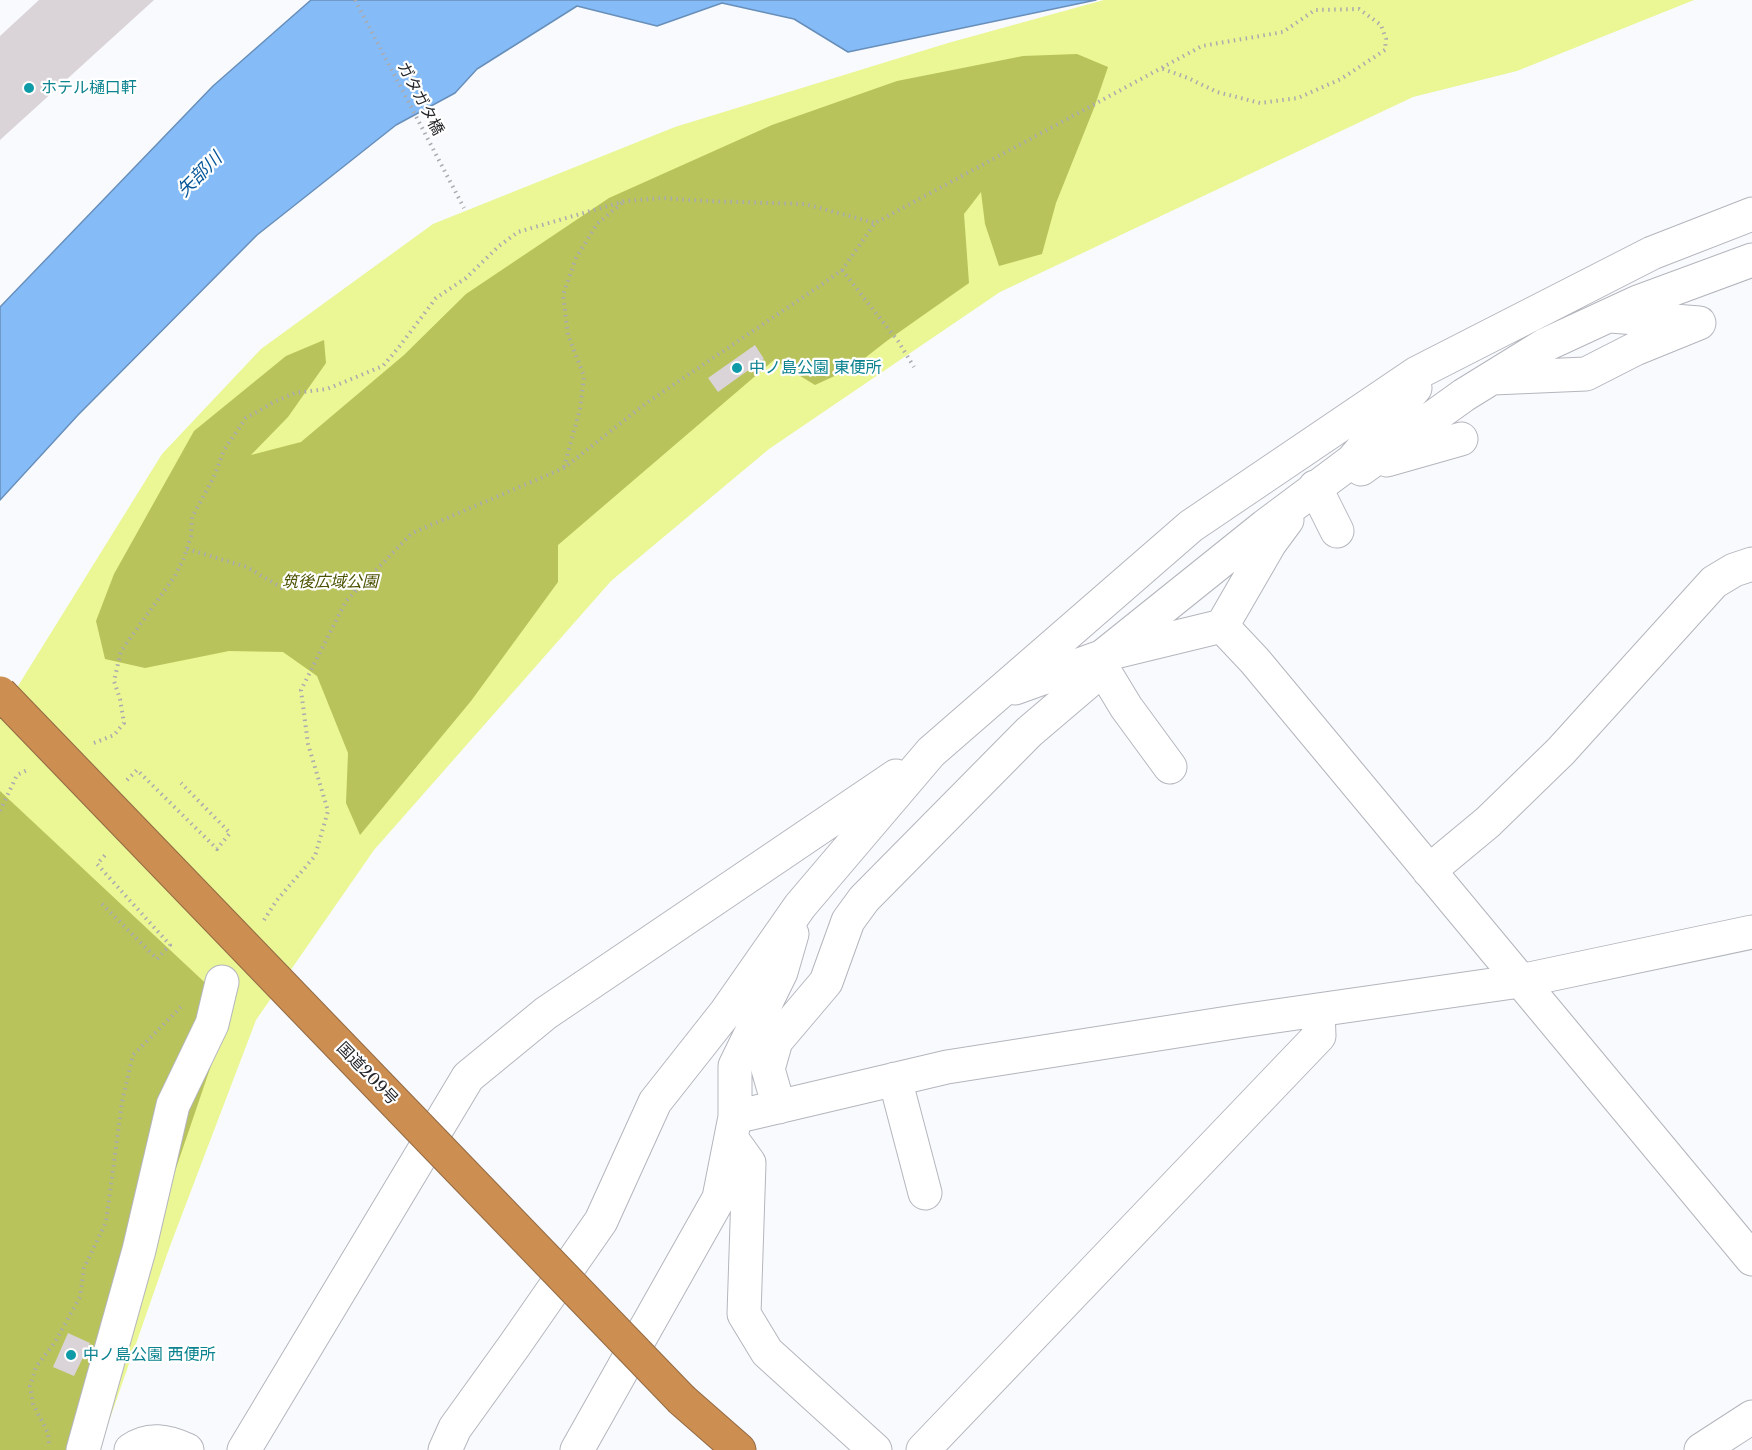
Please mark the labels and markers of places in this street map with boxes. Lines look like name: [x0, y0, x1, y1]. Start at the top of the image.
place label: ホテル樋口軒: [41, 78, 137, 98]
marker: ホテル樋口軒: [22, 81, 36, 95]
place label: 中ノ島公園 東便所: [749, 358, 882, 378]
marker: 中ノ島公園 東便所: [730, 361, 744, 375]
place label: 中ノ島公園 西便所: [83, 1345, 216, 1365]
marker: 中ノ島公園 西便所: [64, 1348, 78, 1362]

